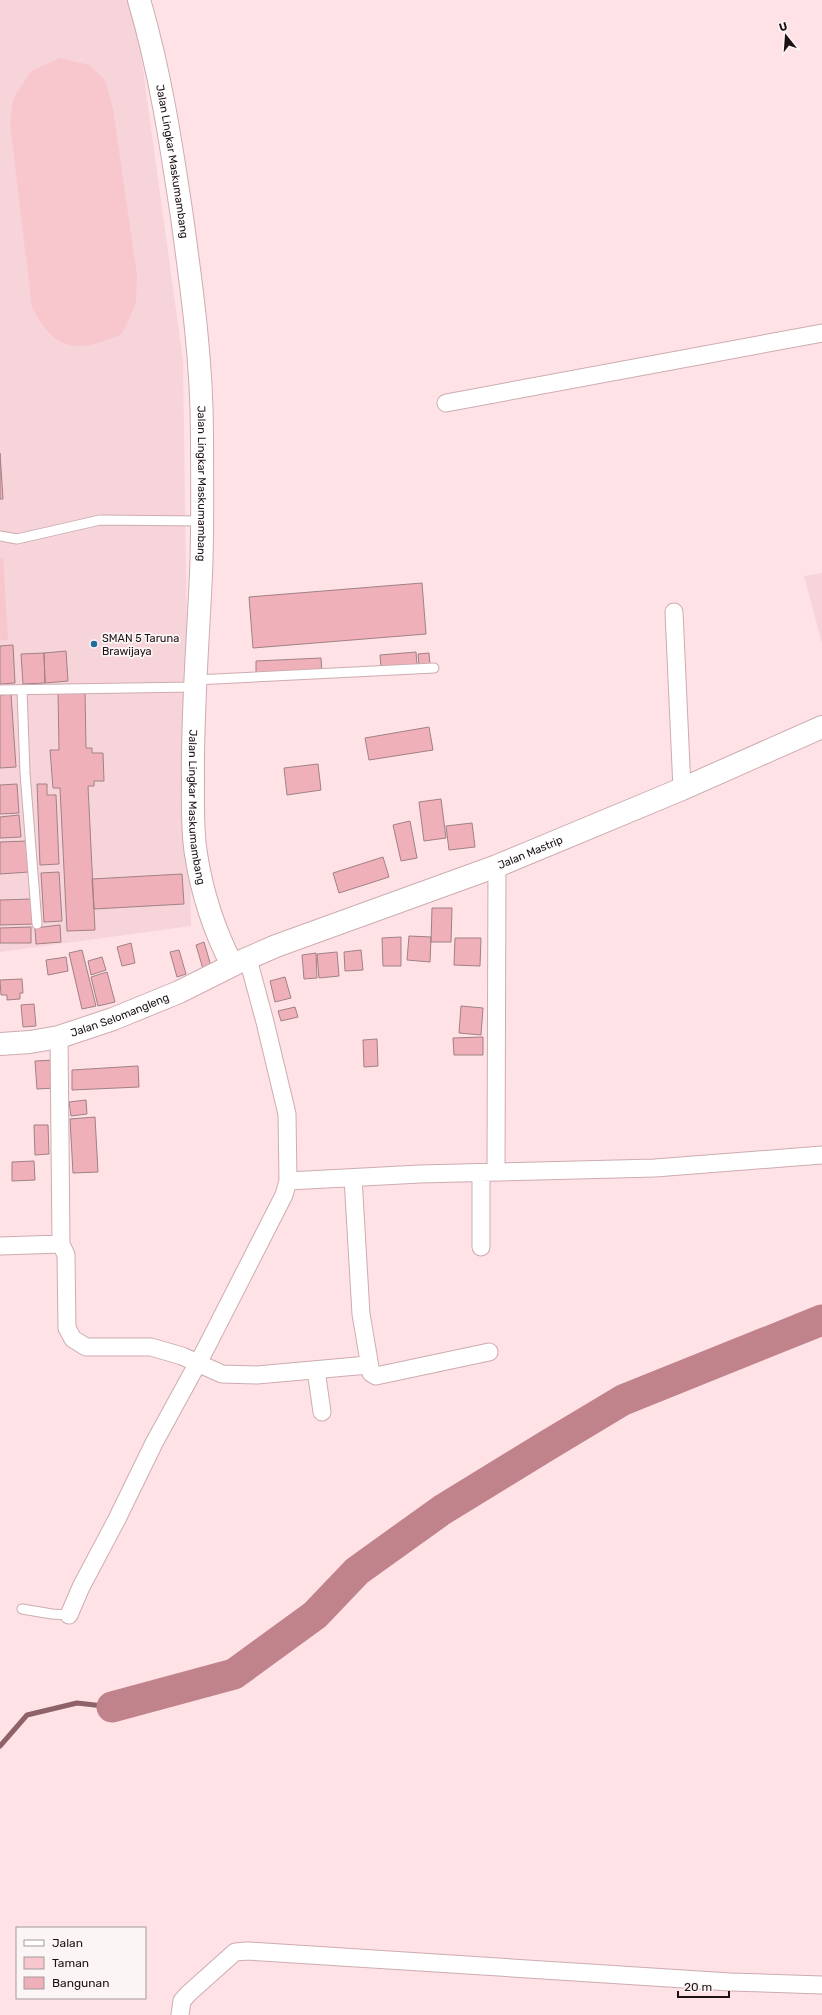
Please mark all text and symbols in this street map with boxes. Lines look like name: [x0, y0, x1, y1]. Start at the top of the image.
north arrow: [766, 16, 806, 56]
text: U: [778, 20, 789, 34]
street label: Jalan Lingkar Maskumambang: [153, 83, 191, 239]
street label: Jalan Lingkar Maskumambang: [195, 405, 209, 562]
place label: SMAN 5 Taruna Brawijaya: [102, 632, 179, 658]
marker: SMAN 5 Taruna Brawijaya: [89, 639, 99, 649]
street label: Jalan Lingkar Maskumambang: [186, 729, 208, 886]
street label: Jalan Mastrip: [496, 833, 565, 872]
street label: Jalan Selomangleng: [69, 990, 171, 1039]
legend: [16, 1927, 146, 1999]
text: Jalan: [52, 1936, 83, 1950]
text: Taman: [52, 1956, 89, 1970]
scale bar: [678, 1973, 729, 1999]
text: Bangunan: [52, 1976, 109, 1990]
text: 20 m: [684, 1980, 712, 1994]

